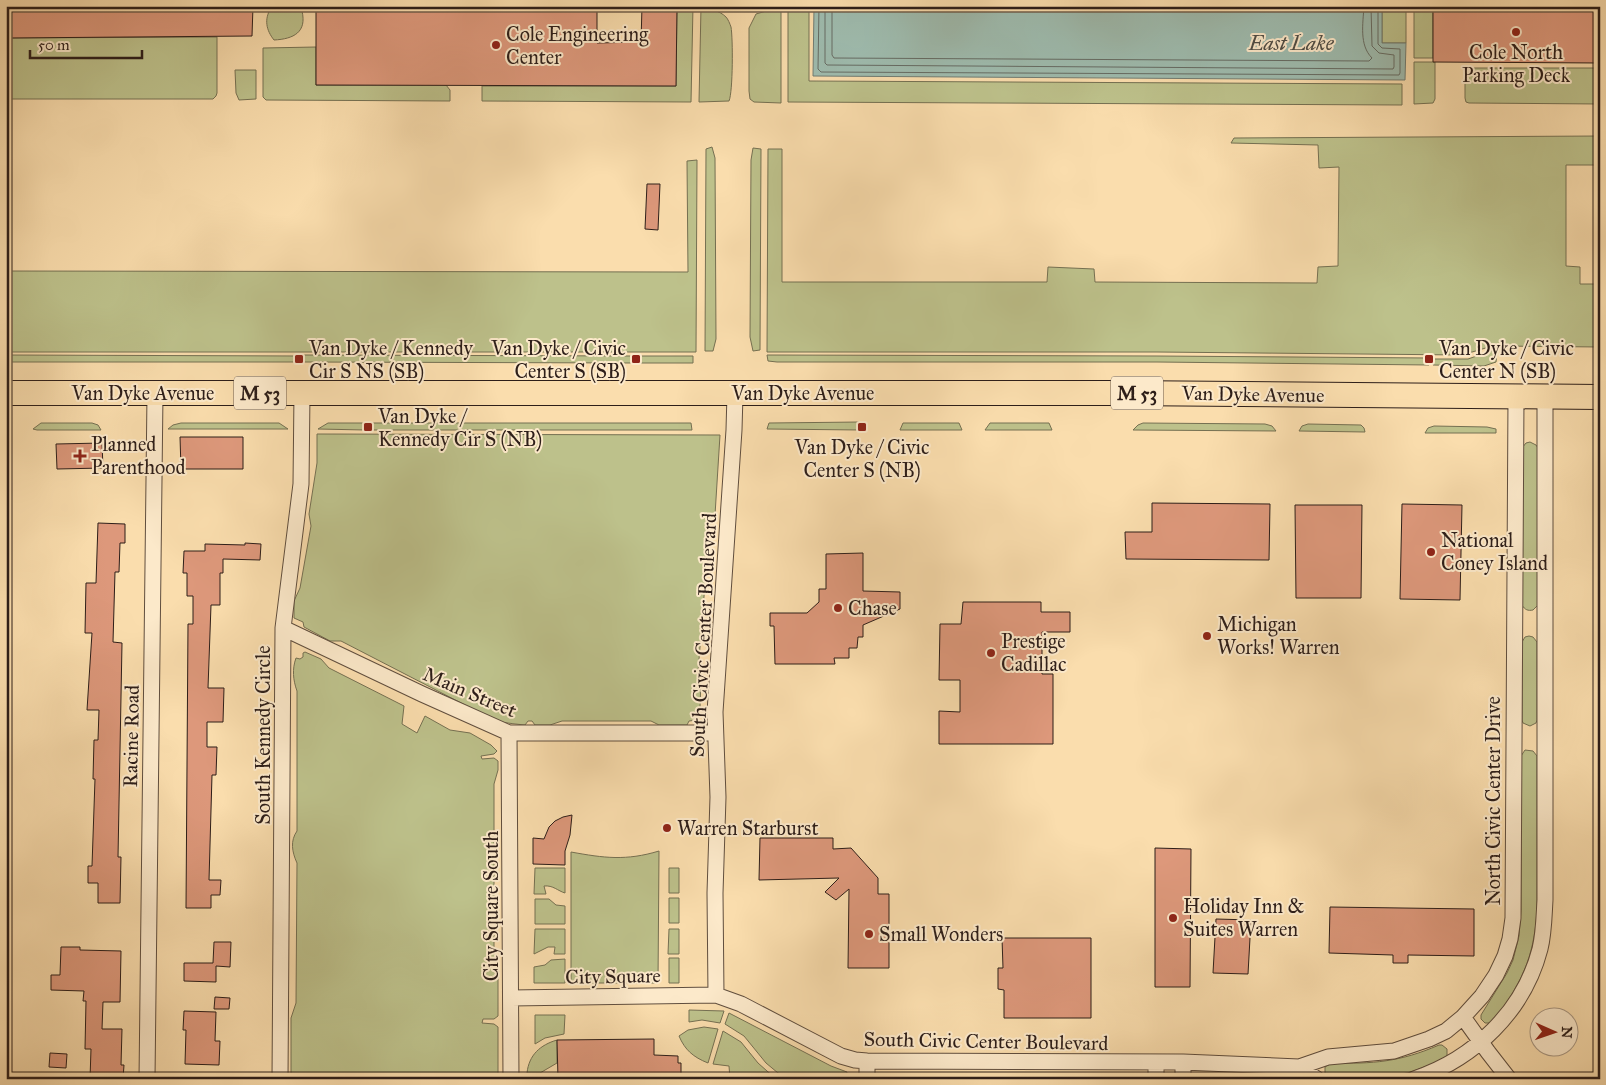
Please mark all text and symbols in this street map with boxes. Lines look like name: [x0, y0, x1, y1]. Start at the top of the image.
place label: Cole Engineering Center: [506, 22, 649, 69]
marker: Cole North Parking Deck: [1510, 26, 1522, 38]
scale bar: [30, 28, 142, 60]
water label: East Lake: [1248, 30, 1335, 56]
text: 50 m: [38, 36, 70, 54]
marker: Cole Engineering Center: [490, 39, 502, 51]
place label: Cole North Parking Deck: [1462, 40, 1571, 88]
place label: Van Dyke / Kennedy Cir S NS (SB): [308, 336, 474, 384]
place label: Van Dyke / Civic Center S (SB): [490, 336, 626, 384]
place label: Van Dyke / Civic Center N (SB): [1438, 336, 1574, 384]
marker: Van Dyke / Kennedy Cir S NS (SB): [293, 353, 305, 365]
marker: Van Dyke / Civic Center S (SB): [630, 353, 642, 365]
marker: Van Dyke / Civic Center N (SB): [1423, 353, 1435, 365]
road number: M 53: [234, 376, 286, 409]
road number: M 53: [1111, 376, 1163, 409]
street label: Van Dyke Avenue: [71, 381, 214, 405]
street label: Van Dyke Avenue: [731, 381, 874, 405]
street label: Van Dyke Avenue: [1180, 381, 1325, 407]
place label: Van Dyke / Kennedy Cir S (NB): [377, 404, 542, 452]
marker: Van Dyke / Kennedy Cir S (NB): [362, 421, 374, 433]
marker: Van Dyke / Civic Center S (NB): [856, 421, 868, 433]
place label: Planned Parenthood: [91, 432, 186, 479]
place label: Van Dyke / Civic Center S (NB): [794, 435, 929, 483]
marker: Planned Parenthood: [73, 449, 87, 463]
street label: South Civic Center Boulevard: [685, 512, 721, 758]
place label: National Coney Island: [1441, 528, 1548, 575]
marker: National Coney Island: [1425, 546, 1437, 558]
place label: Chase: [848, 596, 897, 620]
marker: Chase: [832, 602, 844, 614]
place label: Michigan Works! Warren: [1217, 612, 1340, 659]
place label: Prestige Cadillac: [1001, 629, 1066, 676]
marker: Michigan Works! Warren: [1201, 630, 1213, 642]
street label: South Kennedy Circle: [251, 645, 275, 825]
marker: Prestige Cadillac: [985, 647, 997, 659]
street label: Main Street: [420, 662, 520, 722]
street label: Racine Road: [118, 685, 144, 787]
street label: North Civic Center Drive: [1481, 696, 1505, 906]
place label: Warren Starburst: [677, 816, 819, 840]
marker: Warren Starburst: [661, 822, 673, 834]
street label: City Square South: [479, 831, 504, 981]
place label: Holiday Inn & Suites Warren: [1183, 894, 1304, 941]
marker: Holiday Inn & Suites Warren: [1167, 912, 1179, 924]
place label: Small Wonders: [879, 922, 1003, 946]
marker: Small Wonders: [863, 928, 875, 940]
street label: City Square: [565, 963, 661, 990]
north arrow: [1528, 1008, 1578, 1058]
text: N: [1558, 1026, 1575, 1039]
street label: South Civic Center Boulevard: [863, 1027, 1109, 1055]

